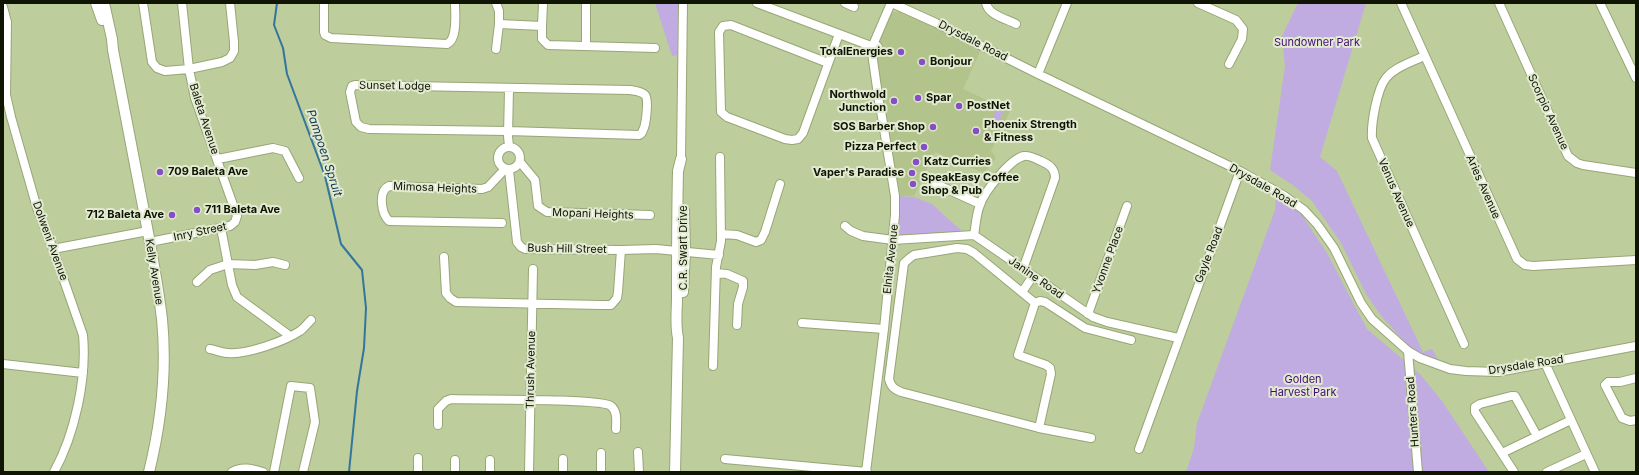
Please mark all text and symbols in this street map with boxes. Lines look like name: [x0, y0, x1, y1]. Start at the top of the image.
street label: Drysdale Road: [936, 18, 1010, 64]
park label: Sundowner Park: [1274, 36, 1360, 50]
place label: TotalEnergies: [819, 45, 893, 59]
marker: TotalEnergies: [896, 47, 906, 57]
place label: Bonjour: [930, 55, 972, 69]
marker: Bonjour: [917, 57, 927, 67]
street label: Scorpio Avenue: [1525, 72, 1571, 152]
street label: Sunset Lodge: [359, 79, 431, 93]
street label: Baleta Avenue: [186, 82, 222, 156]
place label: Northwold Junction: [829, 88, 886, 114]
place label: Spar: [926, 91, 951, 105]
marker: Spar: [913, 93, 923, 103]
marker: Northwold Junction: [889, 96, 899, 106]
place label: PostNet: [967, 99, 1010, 113]
marker: PostNet: [954, 101, 964, 111]
water label: Pampoen Spruit: [303, 108, 345, 198]
place label: Phoenix Strength & Fitness: [984, 118, 1077, 144]
place label: SOS Barber Shop: [833, 120, 925, 134]
marker: SOS Barber Shop: [928, 122, 938, 132]
marker: Phoenix Strength & Fitness: [971, 126, 981, 136]
place label: Pizza Perfect: [845, 140, 916, 154]
marker: Pizza Perfect: [919, 142, 929, 152]
street label: Aries Avenue: [1463, 153, 1503, 221]
place label: Katz Curries: [924, 155, 991, 169]
marker: Katz Curries: [911, 157, 921, 167]
street label: Venus Avenue: [1375, 157, 1417, 229]
street label: Drysdale Road: [1227, 161, 1299, 211]
place label: 709 Baleta Ave: [168, 165, 248, 179]
place label: Vaper's Paradise: [813, 166, 904, 180]
marker: 709 Baleta Ave: [155, 167, 165, 177]
marker: Vaper's Paradise: [907, 168, 917, 178]
place label: SpeakEasy Coffee Shop & Pub: [921, 171, 1019, 197]
marker: SpeakEasy Coffee Shop & Pub: [908, 179, 918, 189]
street label: Mimosa Heights: [393, 180, 477, 196]
street label: Dolweni Avenue: [30, 200, 70, 282]
place label: 711 Baleta Ave: [205, 203, 280, 217]
marker: 711 Baleta Ave: [192, 205, 202, 215]
street label: C.R. Swart Drive: [677, 205, 691, 291]
street label: Mopani Heights: [552, 206, 634, 222]
place label: 712 Baleta Ave: [87, 208, 164, 222]
marker: 712 Baleta Ave: [167, 210, 177, 220]
street label: Inry Street: [172, 220, 228, 244]
street label: Elnita Avenue: [881, 224, 901, 294]
street label: Yvonne Place: [1090, 224, 1126, 296]
street label: Gayle Road: [1192, 225, 1226, 285]
street label: Kelly Avenue: [142, 238, 166, 306]
street label: Bush Hill Street: [527, 242, 607, 256]
street label: Janine Road: [1006, 254, 1066, 302]
street label: Thrush Avenue: [524, 331, 538, 409]
street label: Drysdale Road: [1488, 353, 1564, 377]
park label: Golden Harvest Park: [1269, 373, 1337, 399]
street label: Hunters Road: [1404, 376, 1422, 448]

